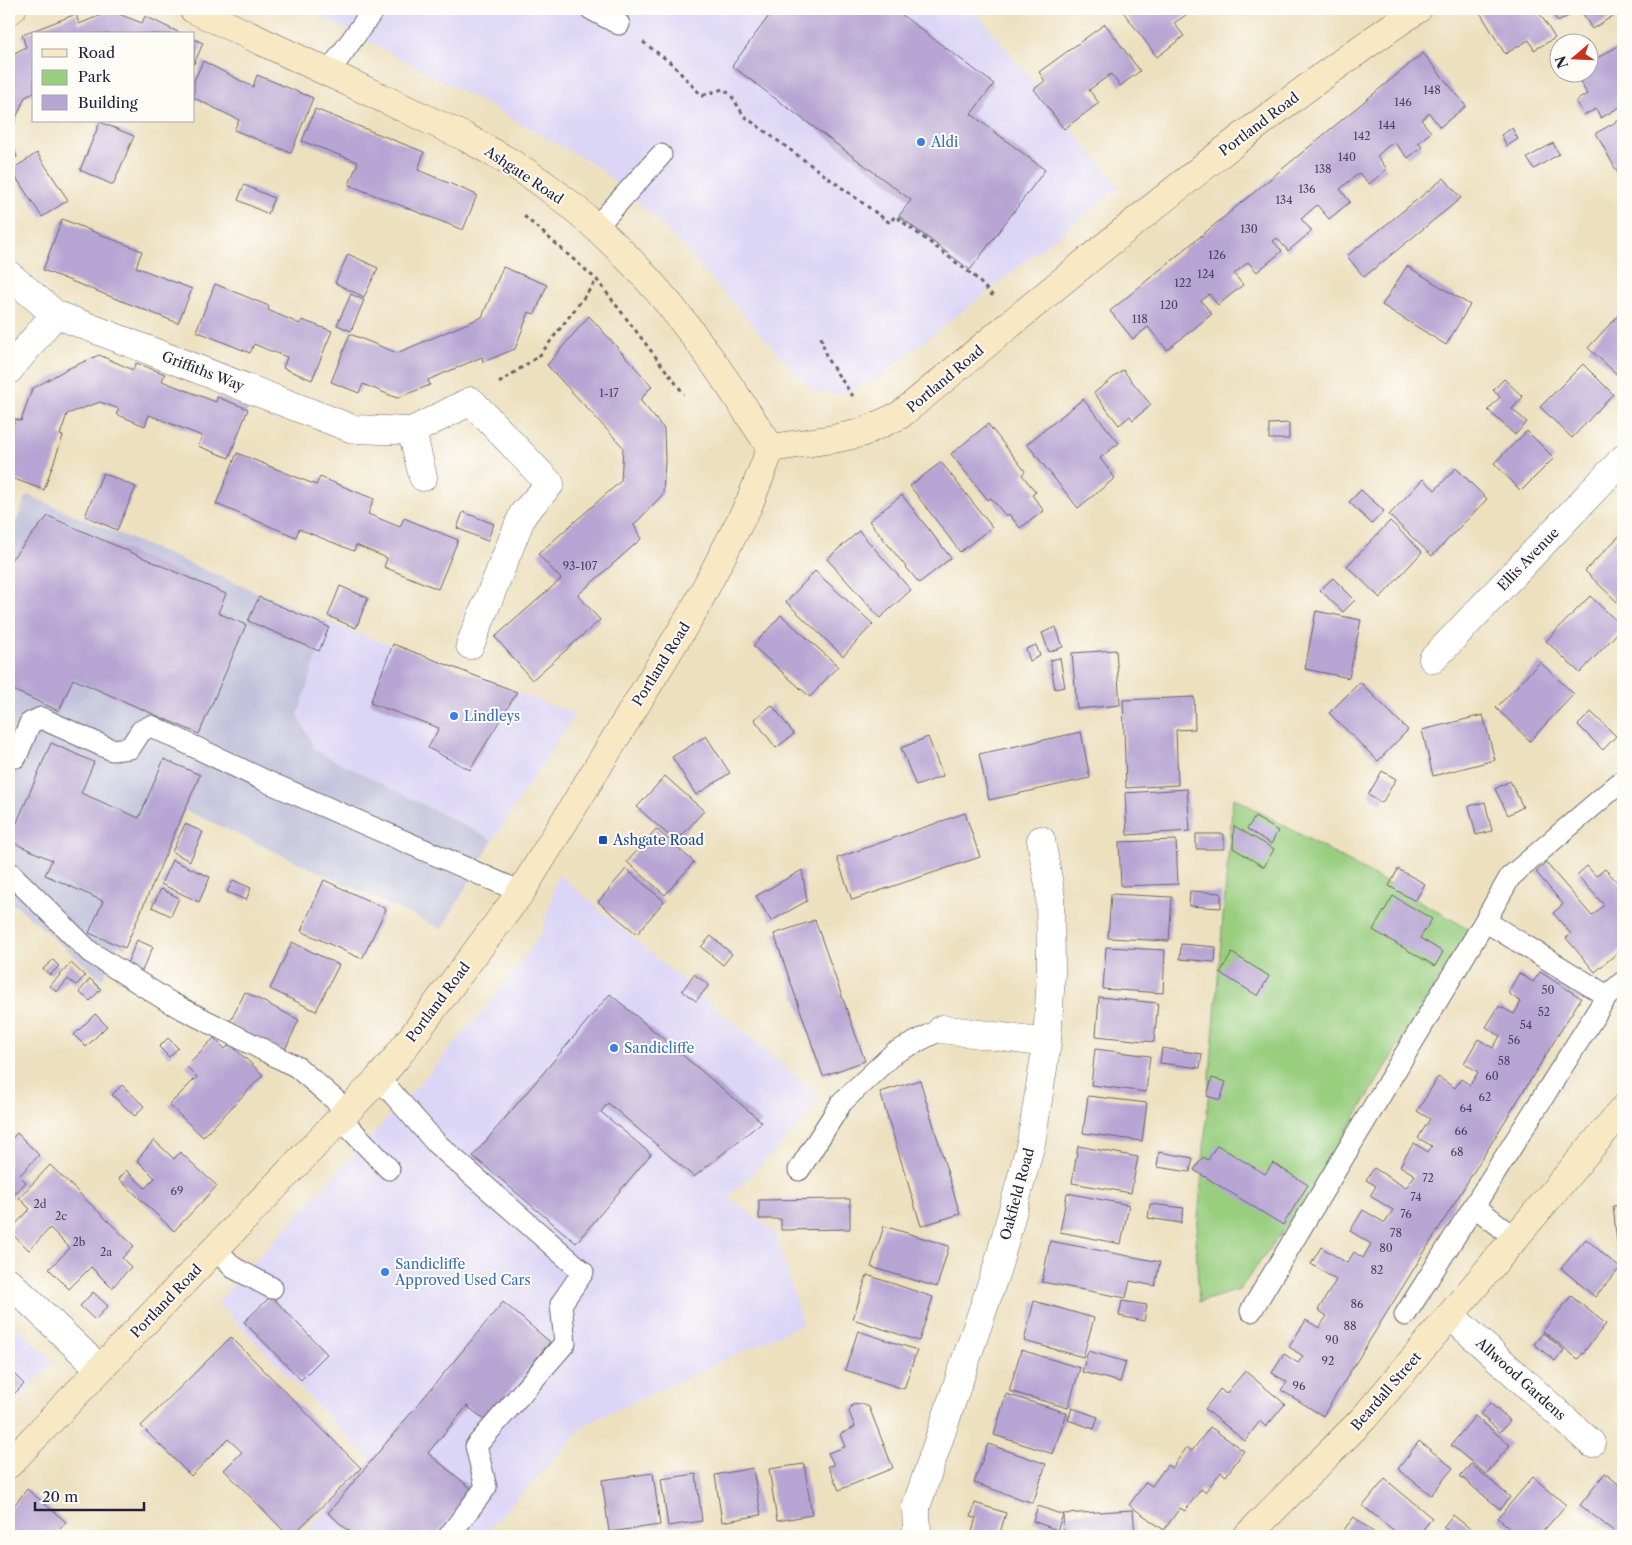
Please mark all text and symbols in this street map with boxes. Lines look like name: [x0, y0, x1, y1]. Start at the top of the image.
legend: [32, 32, 195, 122]
north arrow: [1550, 32, 1600, 82]
text: Road: [78, 43, 115, 62]
text: N: [1551, 54, 1572, 71]
text: Park: [78, 67, 112, 86]
house number: 148: [1423, 83, 1441, 97]
street label: Portland Road: [1215, 88, 1303, 160]
text: Building: [78, 93, 138, 112]
house number: 146: [1394, 95, 1412, 109]
house number: 144: [1378, 118, 1396, 132]
house number: 142: [1353, 129, 1371, 143]
place label: Aldi: [930, 133, 958, 151]
marker: Aldi: [915, 136, 927, 148]
street label: Ashgate Road: [480, 142, 567, 208]
house number: 140: [1338, 150, 1356, 164]
house number: 138: [1314, 162, 1332, 176]
house number: 136: [1298, 182, 1316, 196]
house number: 134: [1275, 193, 1293, 207]
house number: 130: [1240, 222, 1258, 236]
house number: 126: [1208, 248, 1226, 262]
house number: 124: [1197, 267, 1215, 281]
house number: 122: [1174, 276, 1192, 290]
house number: 120: [1160, 298, 1178, 312]
house number: 118: [1132, 312, 1148, 326]
street label: Portland Road: [903, 341, 988, 417]
street label: Griffiths Way: [159, 347, 247, 395]
house number: 1-17: [599, 386, 619, 400]
street label: Ellis Avenue: [1493, 523, 1563, 594]
house number: 93-107: [563, 559, 598, 573]
street label: Portland Road: [628, 618, 694, 709]
place label: Lindleys: [464, 707, 520, 725]
marker: Lindleys: [448, 710, 460, 722]
place label: Ashgate Road: [612, 831, 705, 849]
marker: Ashgate Road: [597, 834, 609, 846]
street label: Portland Road: [402, 958, 474, 1046]
house number: 50: [1542, 983, 1554, 997]
house number: 52: [1538, 1005, 1550, 1019]
house number: 54: [1520, 1018, 1532, 1032]
house number: 56: [1508, 1033, 1521, 1047]
place label: Sandicliffe: [624, 1039, 694, 1057]
marker: Sandicliffe: [608, 1042, 620, 1054]
house number: 58: [1498, 1054, 1510, 1068]
house number: 60: [1485, 1069, 1499, 1083]
house number: 62: [1479, 1090, 1491, 1104]
house number: 64: [1460, 1101, 1472, 1115]
house number: 66: [1455, 1124, 1468, 1138]
street label: Oakfield Road: [996, 1145, 1038, 1242]
house number: 68: [1451, 1145, 1463, 1159]
house number: 72: [1422, 1171, 1434, 1185]
house number: 69: [171, 1184, 183, 1198]
house number: 74: [1410, 1190, 1422, 1204]
house number: 2d: [33, 1197, 47, 1211]
house number: 76: [1400, 1207, 1412, 1221]
house number: 2c: [55, 1209, 67, 1223]
house number: 78: [1390, 1226, 1402, 1240]
house number: 2b: [73, 1235, 86, 1249]
house number: 80: [1379, 1241, 1393, 1255]
house number: 2a: [100, 1245, 112, 1259]
place label: Sandicliffe Approved Used Cars: [394, 1255, 531, 1289]
street label: Portland Road: [126, 1260, 206, 1342]
house number: 82: [1371, 1263, 1383, 1277]
marker: Sandicliffe Approved Used Cars: [379, 1266, 391, 1278]
house number: 86: [1351, 1297, 1364, 1311]
house number: 88: [1343, 1319, 1357, 1333]
house number: 90: [1325, 1333, 1339, 1347]
street label: Allwood Gardens: [1472, 1333, 1570, 1424]
street label: Beardall Street: [1347, 1348, 1425, 1434]
house number: 92: [1322, 1354, 1334, 1368]
house number: 96: [1293, 1379, 1306, 1393]
scale bar: [35, 1480, 144, 1512]
text: 20 m: [42, 1487, 78, 1506]

